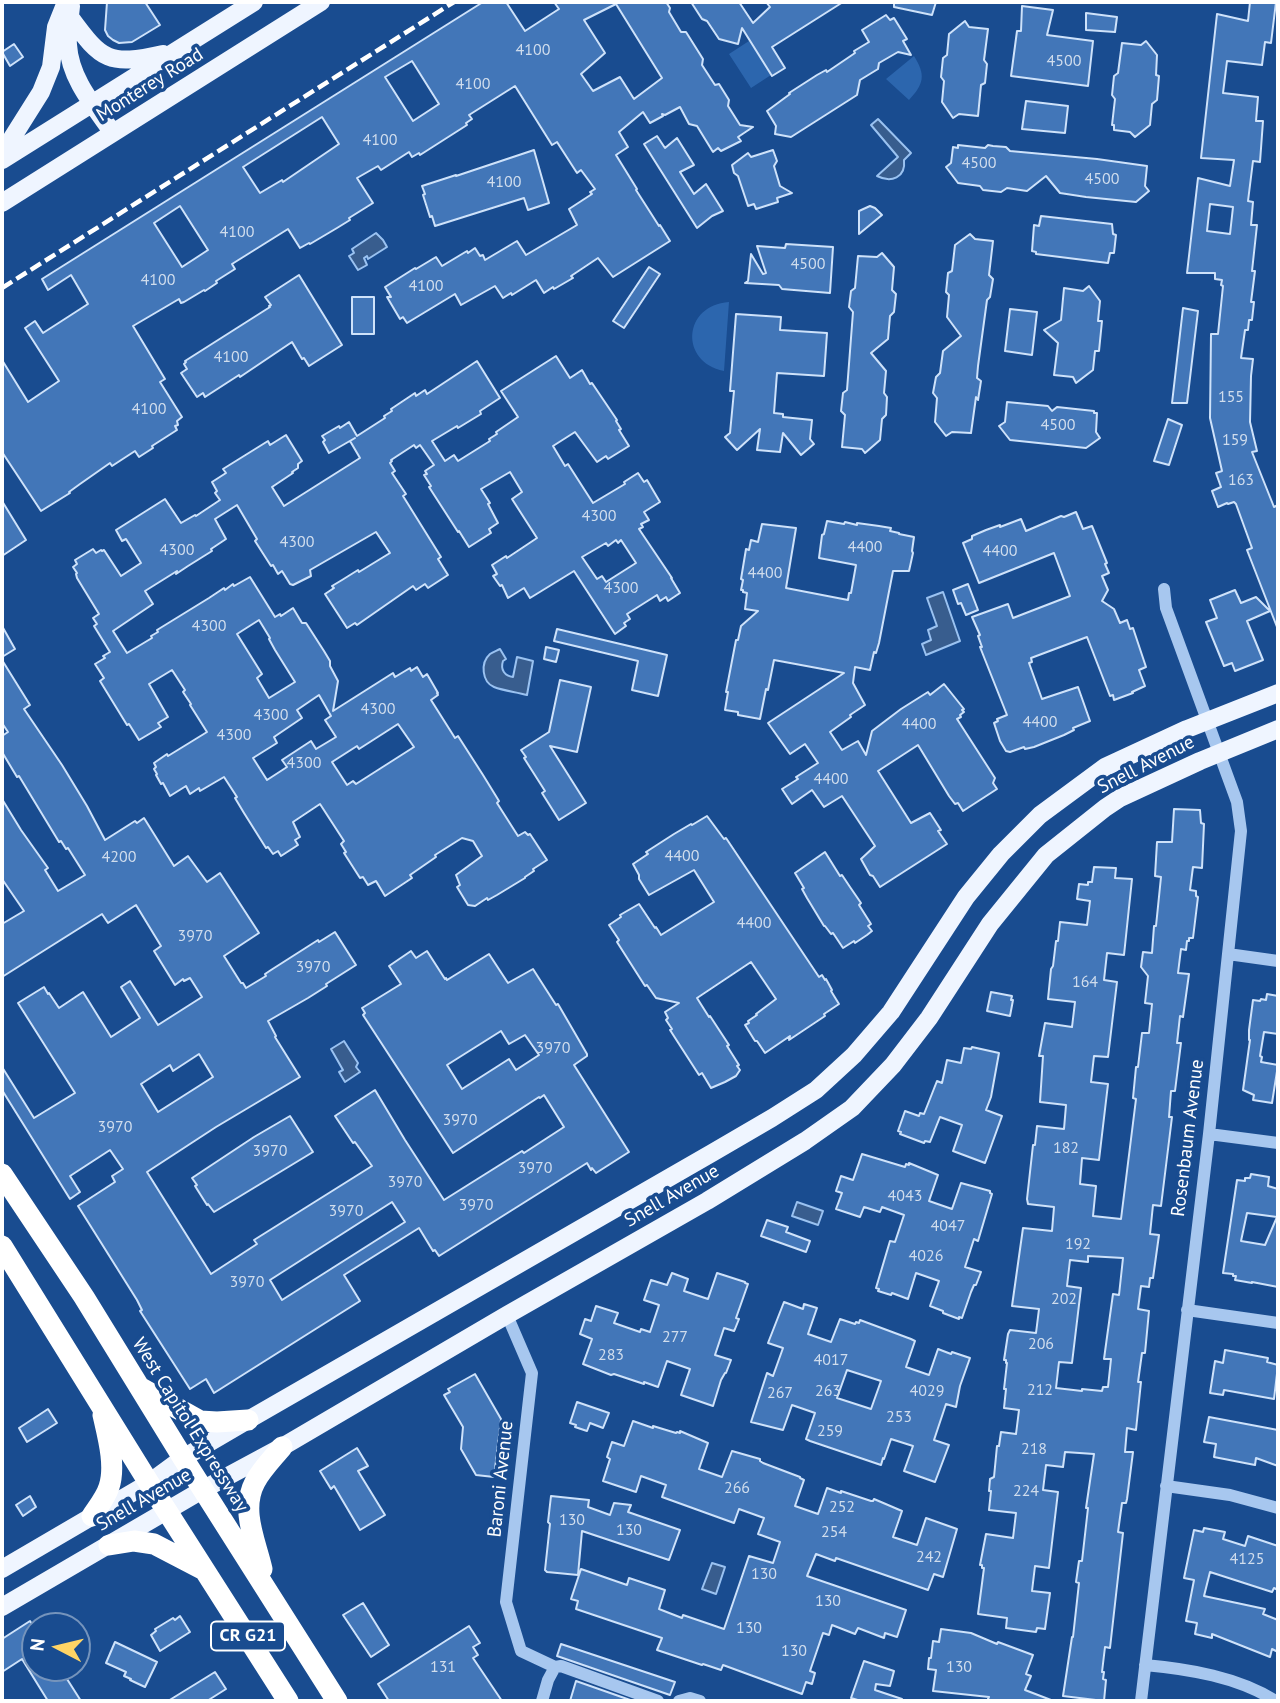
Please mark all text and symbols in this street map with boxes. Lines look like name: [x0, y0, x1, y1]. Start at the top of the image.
house number: 4100: [516, 40, 550, 60]
street label: Monterey Road: [93, 43, 207, 127]
house number: 4500: [1047, 51, 1081, 71]
house number: 4100: [456, 74, 490, 94]
house number: 4100: [363, 130, 397, 150]
house number: 4500: [962, 153, 996, 173]
house number: 4500: [1085, 169, 1119, 189]
house number: 4100: [487, 172, 521, 192]
house number: 4100: [220, 222, 254, 242]
house number: 4500: [791, 254, 825, 274]
house number: 4100: [141, 270, 175, 290]
house number: 4100: [409, 276, 443, 296]
house number: 4100: [214, 347, 248, 367]
house number: 155: [1218, 387, 1244, 407]
house number: 4100: [132, 399, 166, 419]
house number: 4500: [1041, 415, 1075, 435]
house number: 159: [1222, 430, 1248, 450]
house number: 163: [1228, 470, 1254, 490]
house number: 4300: [582, 506, 616, 526]
house number: 4300: [280, 532, 314, 552]
house number: 4400: [848, 537, 882, 557]
house number: 4300: [160, 540, 194, 560]
house number: 4400: [983, 541, 1017, 561]
house number: 4400: [748, 563, 782, 583]
house number: 4300: [604, 578, 638, 598]
house number: 4300: [192, 616, 226, 636]
house number: 4300: [361, 699, 395, 719]
house number: 4300: [254, 705, 288, 725]
house number: 4400: [1023, 712, 1057, 732]
house number: 4400: [902, 714, 936, 734]
house number: 4300: [217, 725, 251, 745]
street label: Snell Avenue: [1094, 731, 1198, 799]
house number: 4300: [287, 753, 321, 773]
house number: 4400: [814, 769, 848, 789]
house number: 4400: [665, 846, 699, 866]
house number: 4200: [102, 847, 136, 867]
house number: 4400: [737, 913, 771, 933]
house number: 3970: [178, 926, 212, 946]
house number: 3970: [296, 957, 330, 977]
house number: 164: [1072, 972, 1098, 992]
house number: 3970: [536, 1038, 570, 1058]
street label: Rosenbaum Avenue: [1167, 1058, 1209, 1218]
house number: 3970: [443, 1110, 477, 1130]
house number: 3970: [98, 1117, 132, 1137]
house number: 182: [1053, 1138, 1079, 1158]
house number: 3970: [253, 1141, 287, 1161]
house number: 3970: [518, 1158, 552, 1178]
street label: Snell Avenue: [621, 1160, 723, 1232]
house number: 3970: [388, 1172, 422, 1192]
house number: 4043: [888, 1186, 922, 1206]
house number: 3970: [459, 1195, 493, 1215]
house number: 3970: [329, 1201, 363, 1221]
house number: 4047: [931, 1216, 965, 1236]
house number: 192: [1065, 1234, 1091, 1254]
house number: 4026: [909, 1246, 943, 1266]
house number: 3970: [230, 1272, 264, 1292]
house number: 202: [1051, 1289, 1077, 1309]
house number: 277: [662, 1327, 688, 1347]
street label: West Capitol Expressway: [127, 1334, 253, 1516]
house number: 206: [1028, 1334, 1054, 1354]
house number: 283: [598, 1345, 624, 1365]
house number: 4017: [814, 1350, 848, 1370]
house number: 212: [1027, 1380, 1053, 1400]
house number: 263: [815, 1381, 841, 1401]
house number: 4029: [910, 1381, 944, 1401]
house number: 267: [767, 1383, 793, 1403]
house number: 253: [886, 1407, 912, 1427]
street label: Baroni Avenue: [484, 1420, 518, 1538]
house number: 259: [817, 1421, 843, 1441]
house number: 218: [1021, 1439, 1047, 1459]
street label: Snell Avenue: [93, 1464, 195, 1536]
house number: 266: [724, 1478, 750, 1498]
house number: 224: [1013, 1481, 1039, 1501]
house number: 252: [829, 1497, 855, 1517]
house number: 130: [559, 1510, 585, 1530]
house number: 130: [616, 1520, 642, 1540]
house number: 254: [821, 1522, 847, 1542]
house number: 242: [916, 1547, 942, 1567]
house number: 4125: [1230, 1549, 1264, 1569]
house number: 130: [751, 1564, 777, 1584]
house number: 130: [815, 1591, 841, 1611]
north arrow: [21, 1612, 91, 1682]
house number: 130: [736, 1618, 762, 1638]
road number: CR G21: [211, 1622, 285, 1651]
text: N: [24, 1637, 50, 1652]
house number: 130: [781, 1641, 807, 1661]
house number: 131: [430, 1657, 456, 1677]
house number: 130: [946, 1657, 972, 1677]

